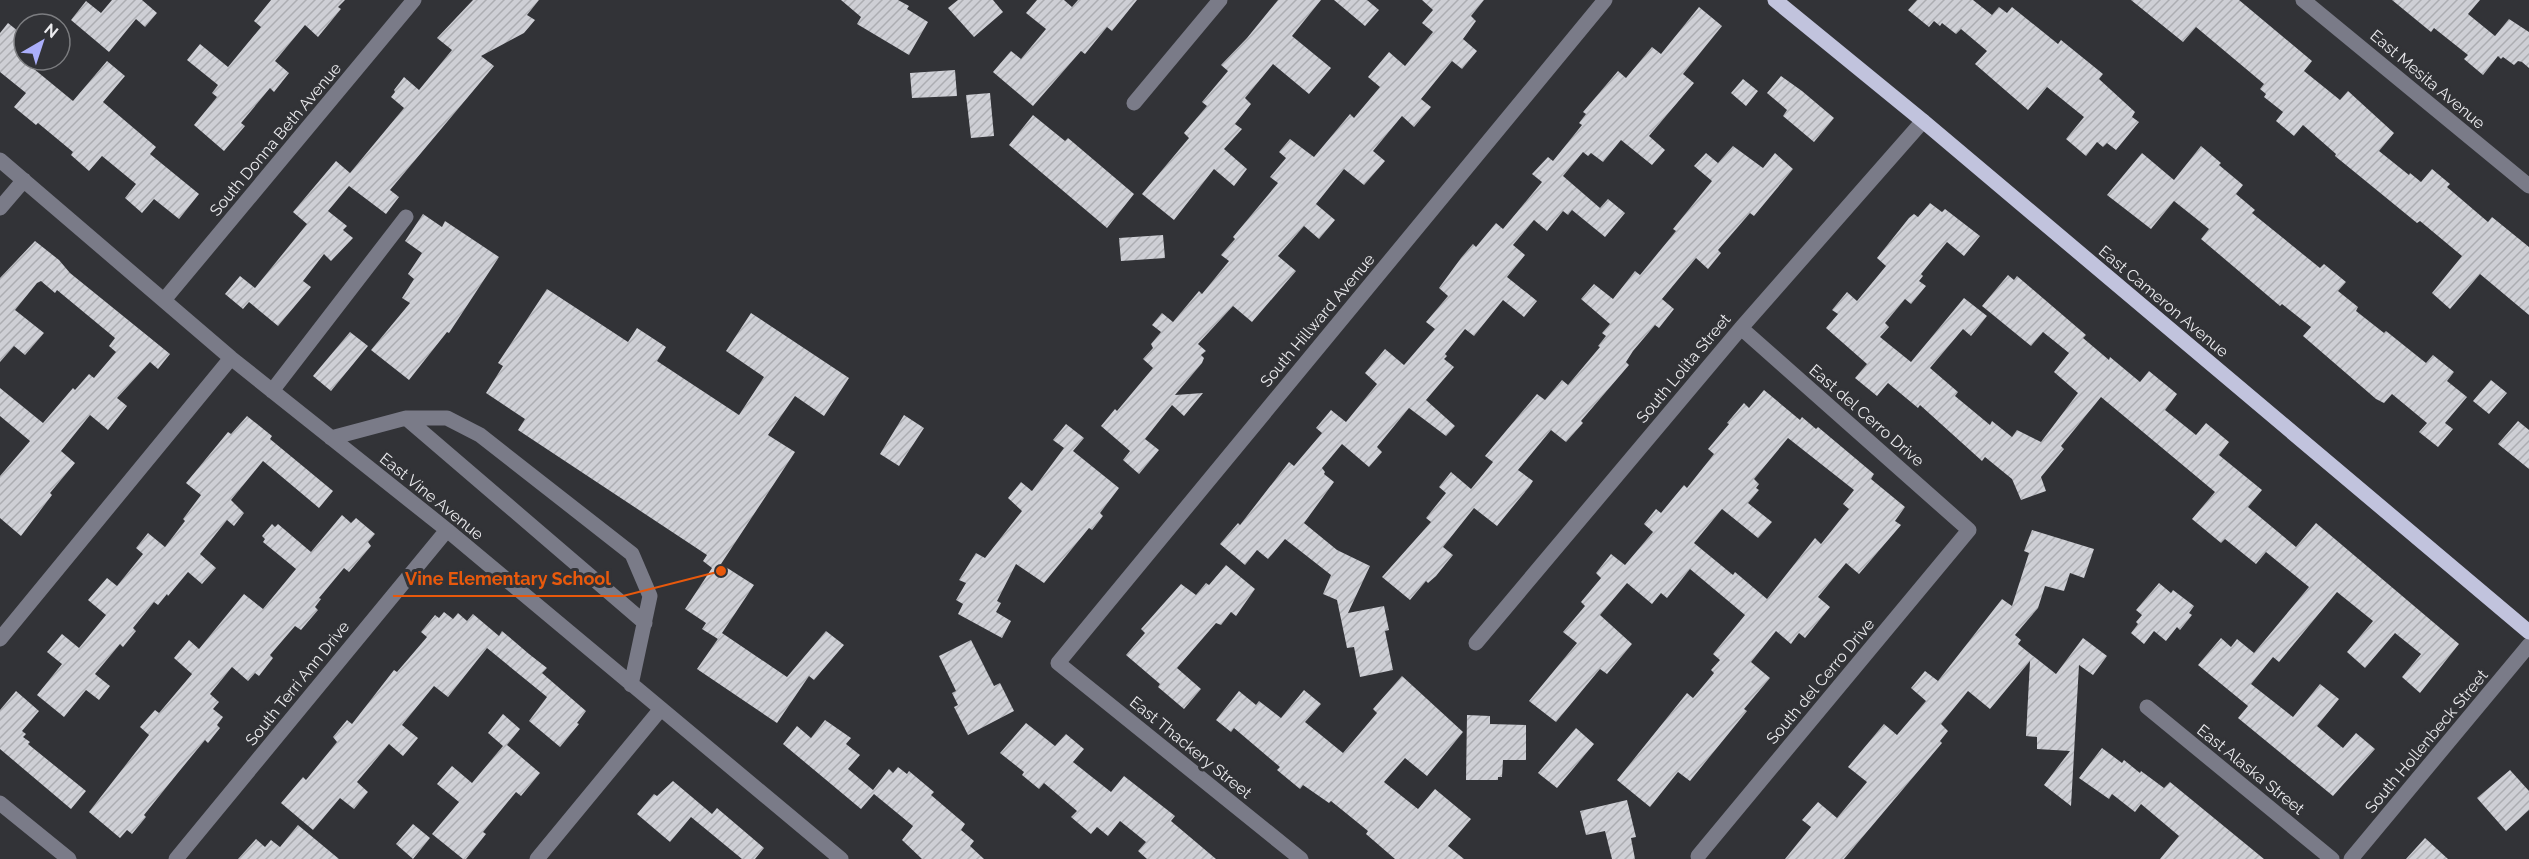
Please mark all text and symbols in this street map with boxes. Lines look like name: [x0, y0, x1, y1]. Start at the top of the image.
north arrow: [12, 12, 72, 72]
text: N: [40, 20, 62, 42]
street label: East Mesita Avenue: [2366, 26, 2489, 133]
street label: South Donna Beth Avenue: [206, 59, 345, 220]
street label: East Cameron Avenue: [2095, 242, 2232, 361]
street label: South Hillward Avenue: [1256, 250, 1379, 391]
street label: South Lolita Street: [1632, 309, 1735, 427]
street label: East del Cerro Drive: [1805, 360, 1928, 470]
street label: East Vine Avenue: [376, 449, 487, 544]
callout: Vine Elementary School: [393, 560, 623, 596]
text: Vine Elementary School: [405, 568, 611, 589]
street label: South del Cerro Drive: [1762, 615, 1878, 748]
street label: South Terri Ann Drive: [241, 617, 353, 749]
street label: South Hollenbeck Street: [2361, 665, 2492, 817]
street label: East Thackery Street: [1126, 692, 1256, 803]
street label: East Alaska Street: [2193, 720, 2309, 819]

